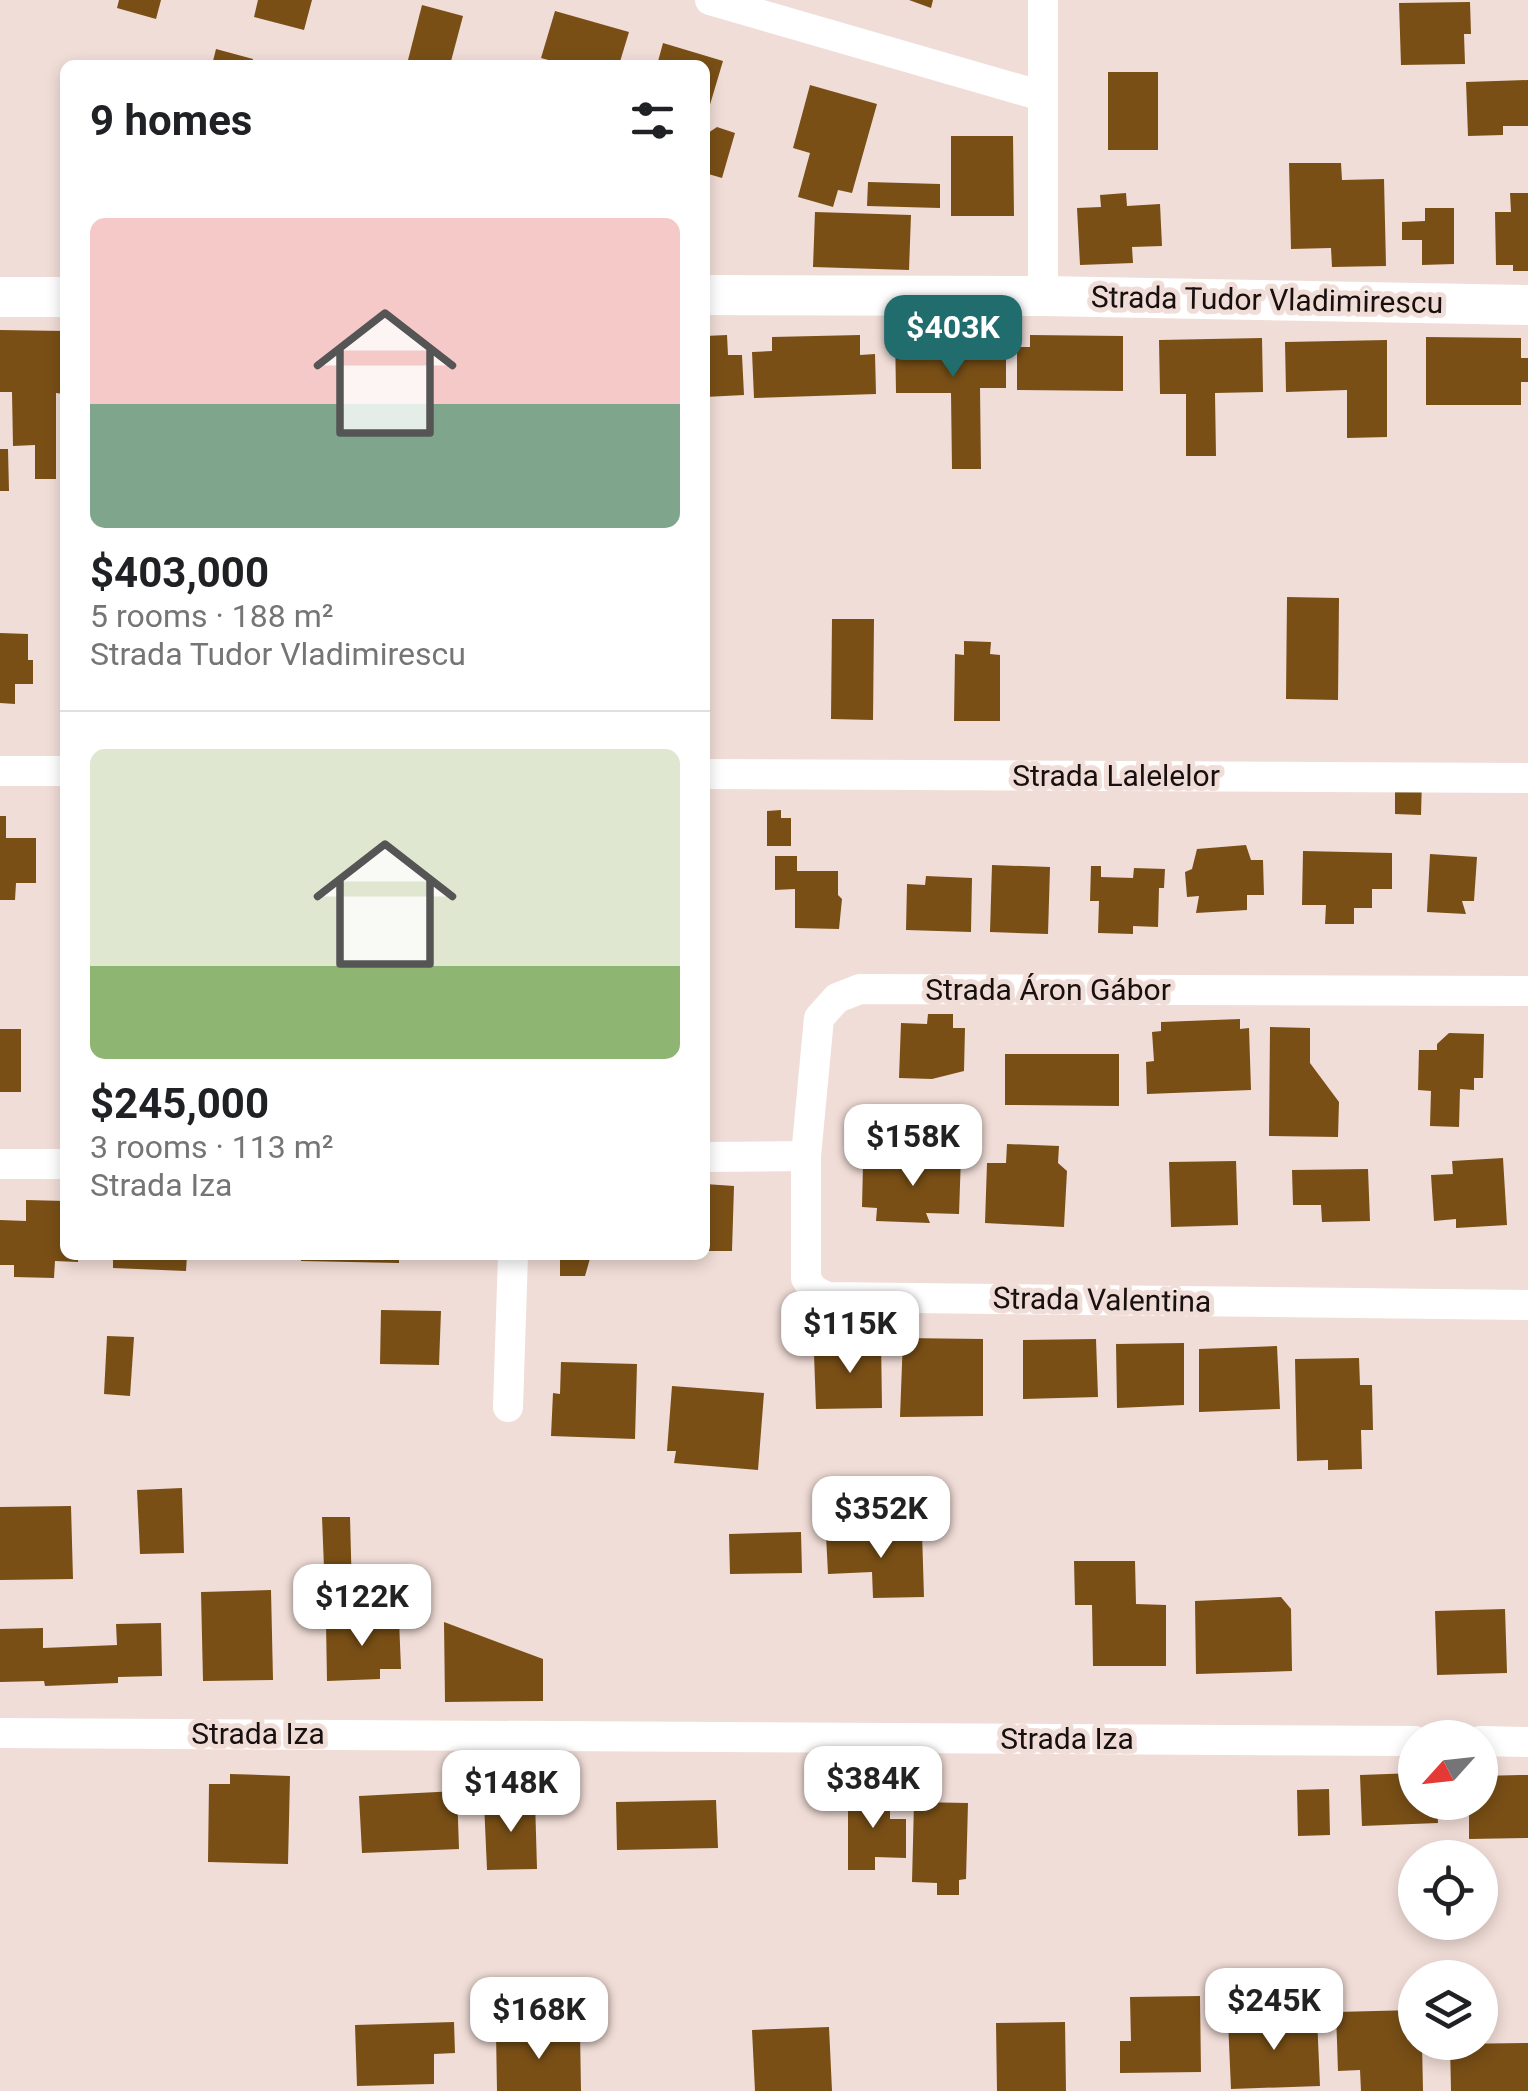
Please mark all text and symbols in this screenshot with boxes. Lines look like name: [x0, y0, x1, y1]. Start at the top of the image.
icon: filters: [625, 93, 680, 148]
text: 9 homes: [90, 96, 252, 145]
street label: Strada Tudor Vladimirescu: [1091, 279, 1443, 320]
icon: home: [295, 283, 475, 463]
pin: $403K: [883, 295, 1023, 380]
text: $403K: [906, 308, 1000, 346]
text: $403,000: [90, 548, 269, 597]
text: 5 rooms · 188 m²: [90, 597, 333, 635]
text: Strada Tudor Vladimirescu: [90, 635, 466, 673]
street label: Strada Lalelelor: [1012, 758, 1220, 793]
icon: home: [295, 814, 475, 994]
street label: Strada Áron Gábor: [925, 972, 1171, 1007]
text: $245,000: [90, 1079, 269, 1128]
pin: $158K: [843, 1104, 983, 1189]
text: $158K: [866, 1117, 960, 1155]
text: 3 rooms · 113 m²: [90, 1128, 333, 1166]
text: Strada Iza: [90, 1166, 232, 1204]
street label: Strada Valentina: [992, 1280, 1212, 1319]
pin: $115K: [780, 1291, 920, 1376]
text: $115K: [803, 1304, 897, 1342]
pin: $352K: [811, 1476, 951, 1561]
text: $352K: [834, 1489, 928, 1527]
pin: $122K: [292, 1564, 432, 1649]
text: $122K: [315, 1577, 409, 1615]
street label: Strada Iza: [191, 1716, 325, 1751]
north arrow: [1398, 1720, 1498, 1820]
map controls: [1398, 1720, 1498, 2060]
street label: Strada Iza: [1000, 1721, 1134, 1756]
pin: $384K: [803, 1746, 943, 1831]
pin: $148K: [441, 1750, 581, 1835]
text: $384K: [826, 1759, 920, 1797]
text: $148K: [464, 1763, 558, 1801]
button: locate: [1398, 1840, 1498, 1940]
button: layers: [1398, 1960, 1498, 2060]
pin: $245K: [1204, 1968, 1344, 2053]
pin: $168K: [469, 1977, 609, 2062]
text: $245K: [1227, 1981, 1321, 2019]
text: $168K: [492, 1990, 586, 2028]

